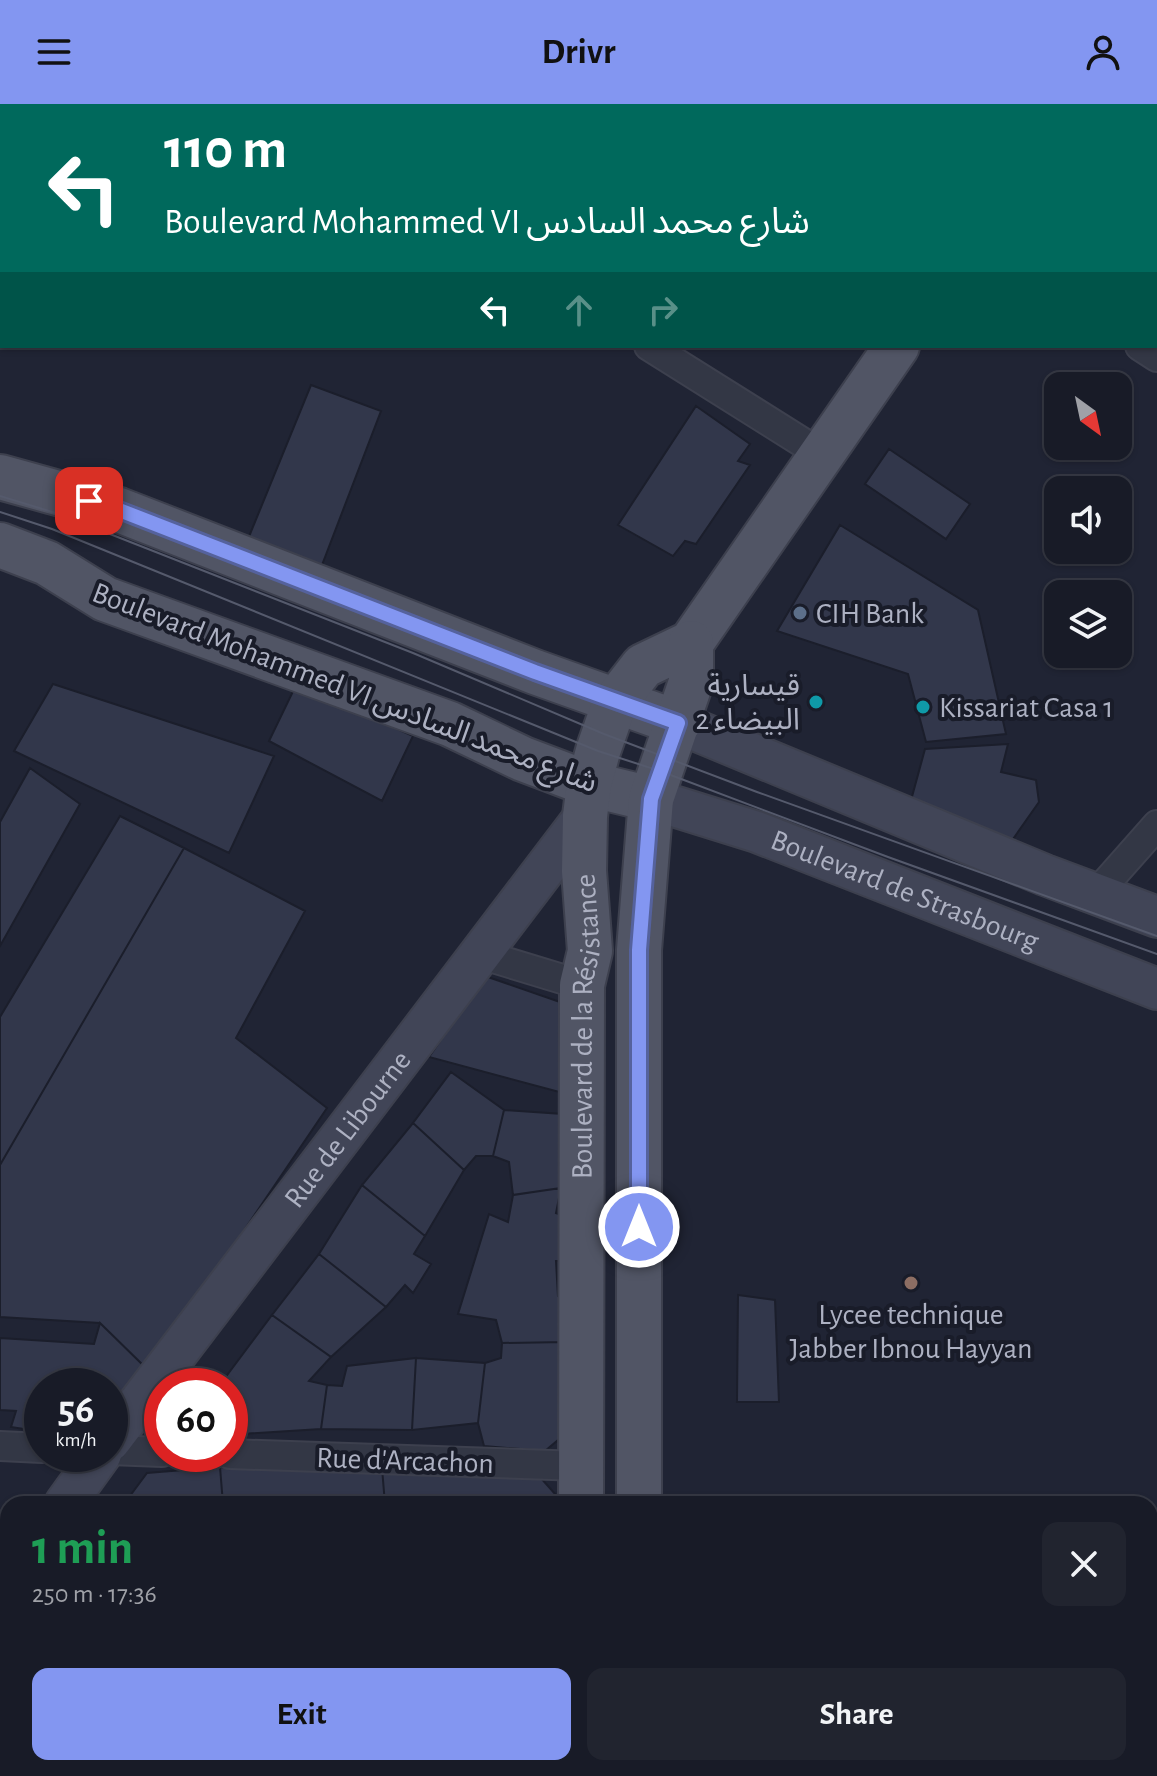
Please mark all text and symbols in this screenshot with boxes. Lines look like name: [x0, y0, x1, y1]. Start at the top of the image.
icon: menu: [32, 30, 76, 74]
icon: person: [1081, 30, 1125, 74]
text: Drivr: [542, 34, 615, 70]
text: 110 m: [164, 122, 287, 178]
icon: left: [32, 136, 136, 240]
text: Boulevard Mohammed VI شارع محمد السادس: [164, 204, 810, 240]
icon: left: [473, 288, 517, 332]
icon: ahead: [557, 288, 601, 332]
icon: right: [641, 288, 685, 332]
north arrow: [1044, 372, 1132, 460]
map controls: [1044, 372, 1132, 668]
pin: [55, 467, 123, 535]
button: sound: [1044, 476, 1132, 564]
icon: arrive: [67, 479, 111, 523]
street label: Boulevard Mohammed VI شارع محمد السادس: [86, 577, 601, 804]
button: layers: [1044, 580, 1132, 668]
place label: CIH Bank: [816, 599, 924, 629]
marker: CIH Bank: [791, 604, 809, 622]
place label: قيسارية البيضاء 2: [695, 671, 800, 735]
marker: قيسارية البيضاء 2: [807, 693, 825, 711]
place label: Kissariat Casa 1: [939, 693, 1113, 723]
marker: Kissariat Casa 1: [914, 698, 932, 716]
street label: Boulevard de Strasbourg: [766, 825, 1043, 957]
street label: Boulevard de la Résistance: [568, 873, 606, 1179]
street label: Rue de Libourne: [279, 1045, 417, 1214]
position arrow: [597, 1185, 681, 1269]
marker: Lycee technique Jabber Ibnou Hayyan: [902, 1274, 920, 1292]
place label: Lycee technique Jabber Ibnou Hayyan: [790, 1300, 1033, 1364]
speed limit sign: 60: [144, 1368, 248, 1472]
text: 56: [58, 1390, 94, 1430]
text: km/h: [55, 1430, 97, 1450]
street label: Rue d'Arcachon: [316, 1443, 494, 1479]
button: close: [1042, 1522, 1126, 1606]
text: 1 min: [32, 1525, 133, 1573]
text: 250 m · 17:36: [32, 1581, 157, 1607]
button: Exit: [32, 1668, 571, 1760]
button: Share: [587, 1668, 1126, 1760]

